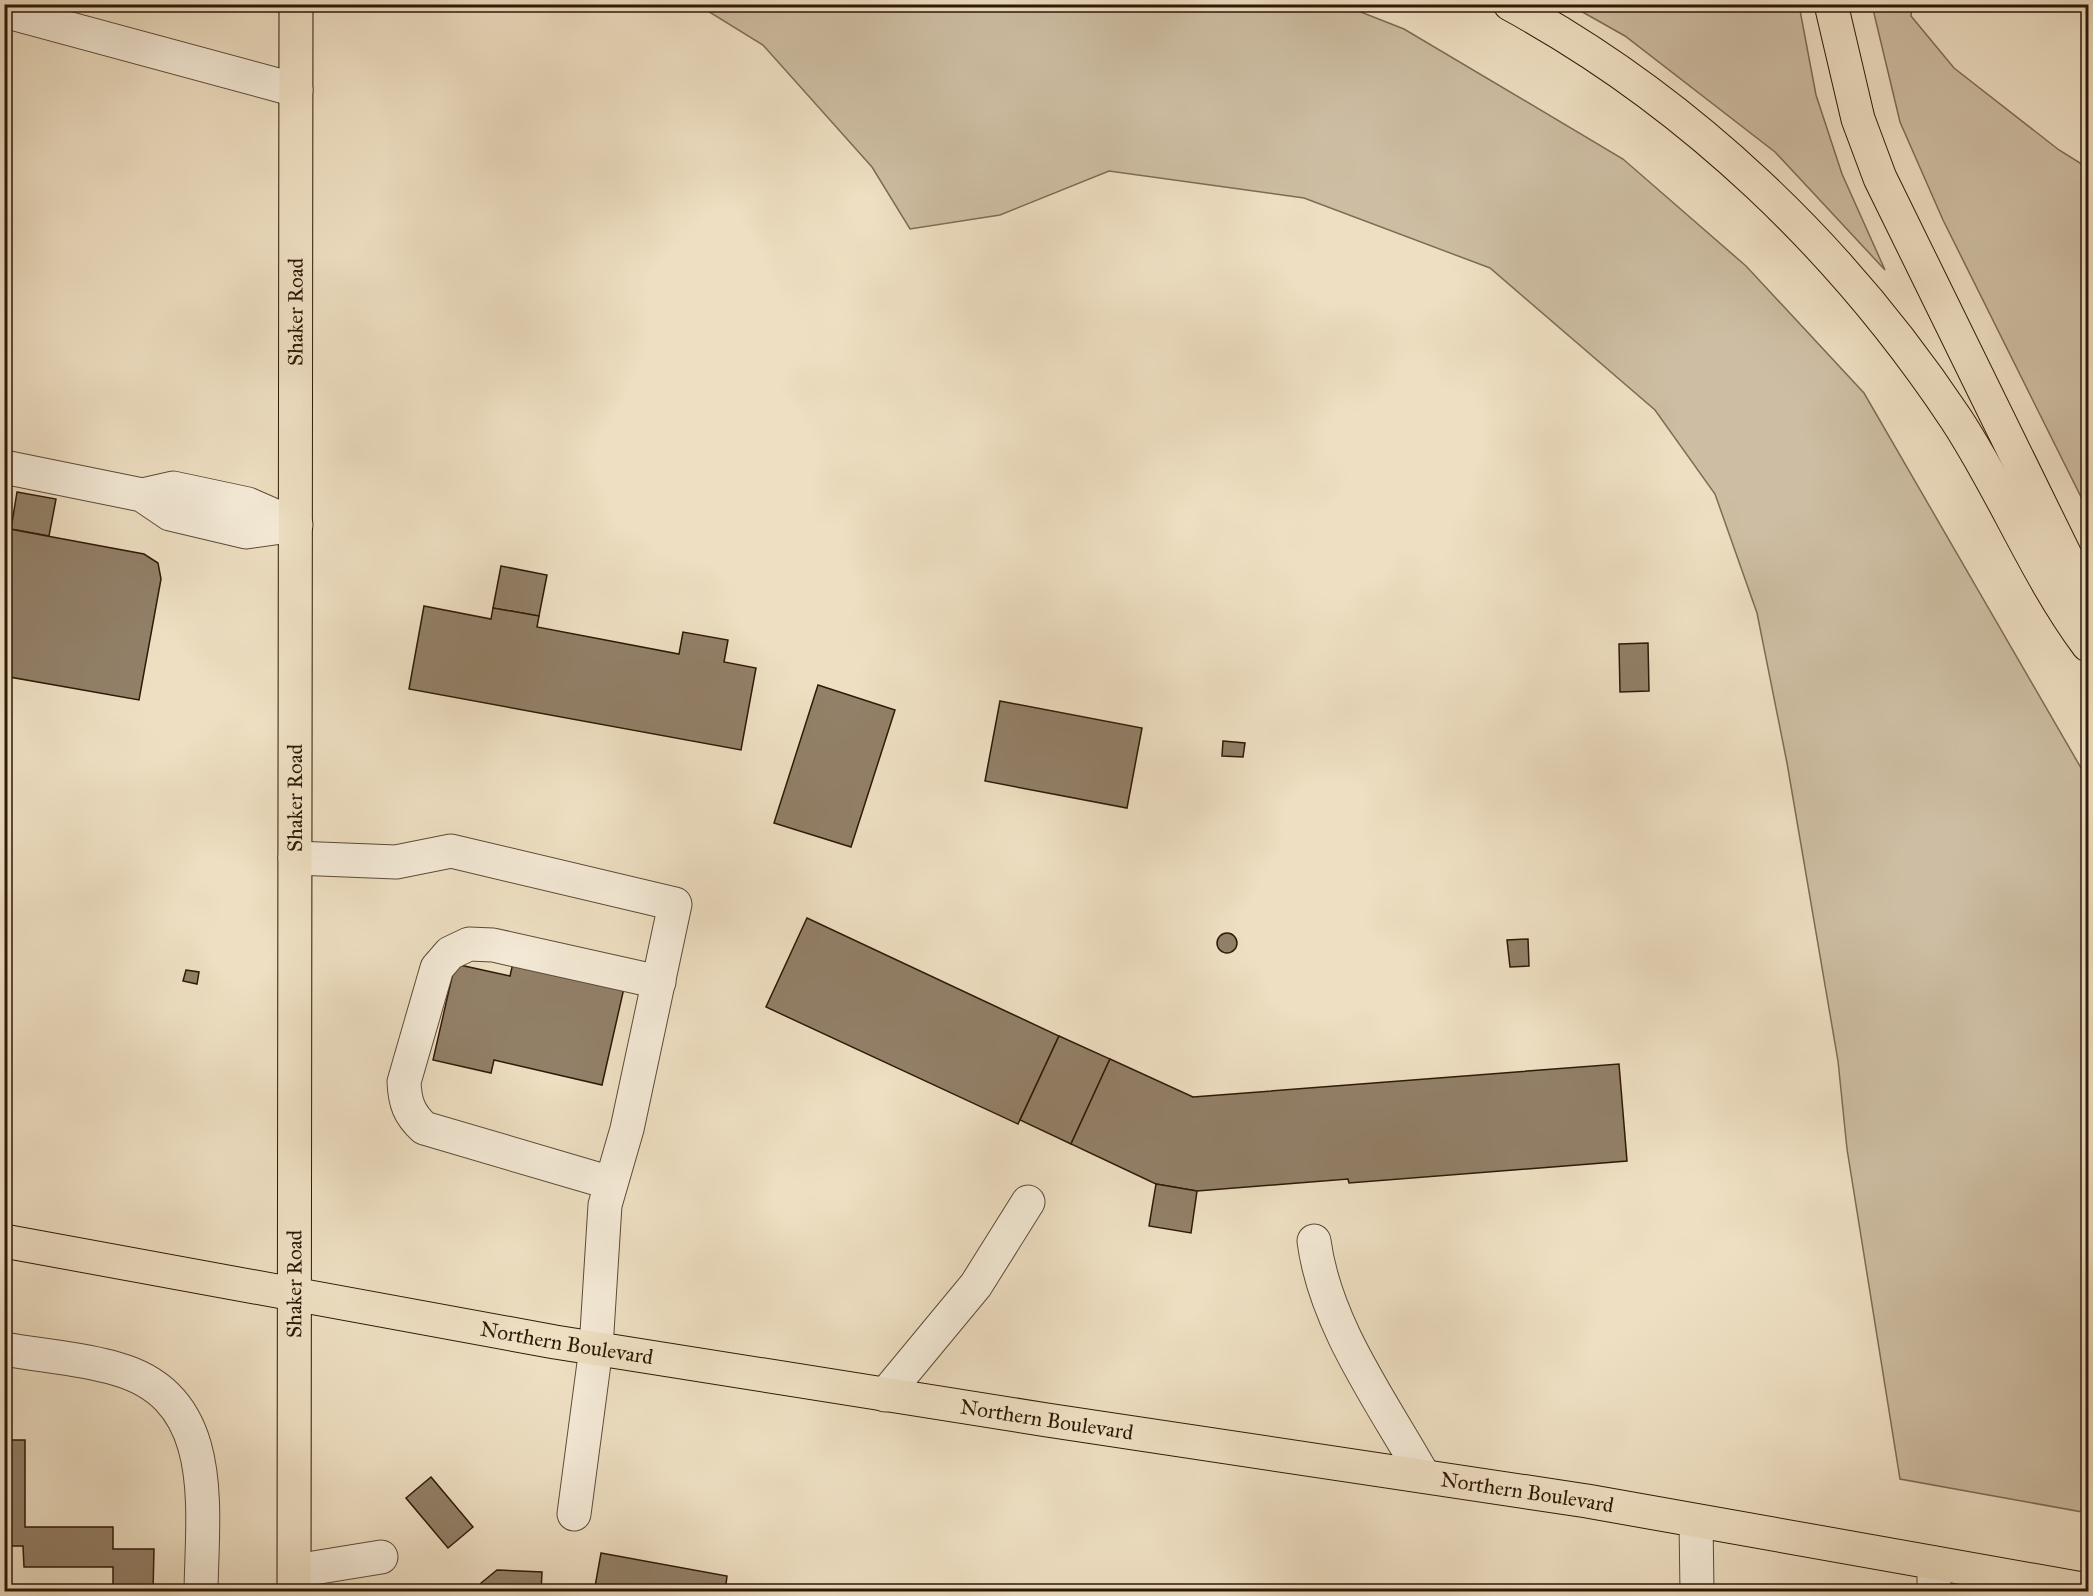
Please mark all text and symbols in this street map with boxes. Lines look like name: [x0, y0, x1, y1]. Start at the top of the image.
street label: Shaker Road: [283, 257, 309, 366]
street label: Shaker Road: [282, 743, 308, 852]
street label: Shaker Road: [281, 1229, 307, 1338]
street label: Northern Boulevard: [478, 1316, 656, 1370]
street label: Northern Boulevard: [958, 1393, 1136, 1446]
street label: Northern Boulevard: [1439, 1466, 1616, 1519]

